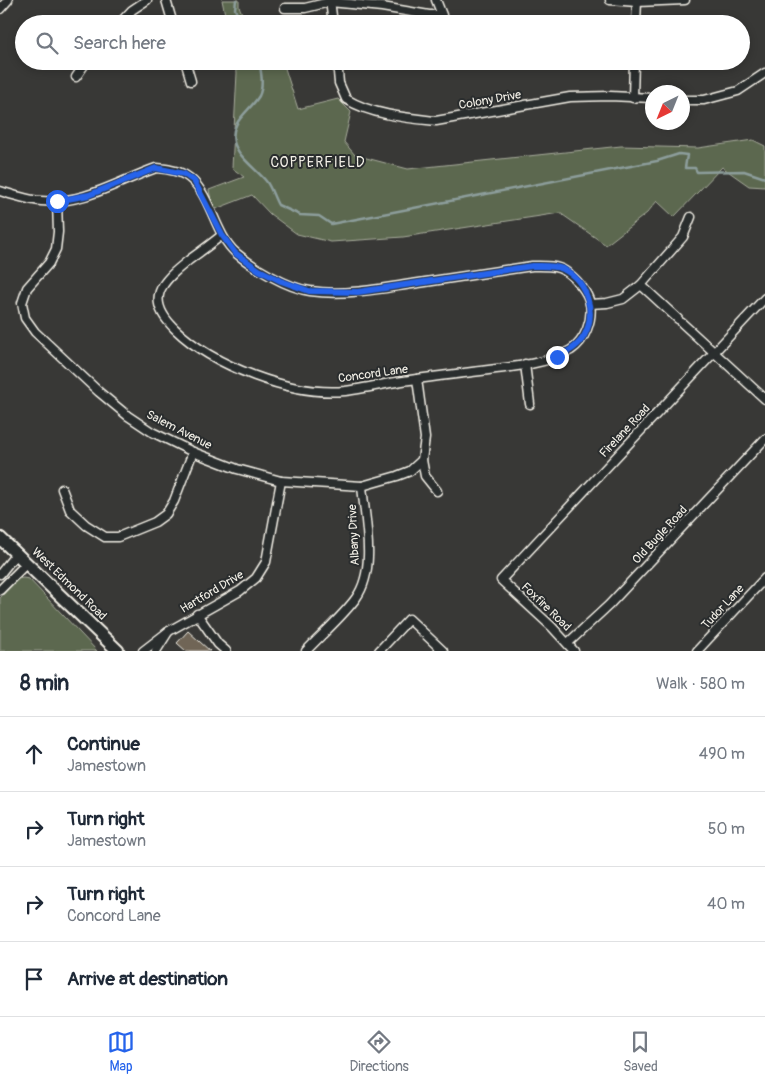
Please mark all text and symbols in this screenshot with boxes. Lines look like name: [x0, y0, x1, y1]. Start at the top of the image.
search box: [15, 15, 750, 70]
icon: search: [33, 29, 61, 57]
text: Search here: [73, 31, 166, 55]
north arrow: [645, 85, 690, 130]
street label: Colony Drive: [458, 87, 522, 113]
district label: COPPERFIELD: [270, 154, 366, 171]
route start: [46, 190, 69, 213]
route end: [546, 346, 569, 369]
street label: Concord Lane: [337, 362, 409, 386]
street label: Firelane Road: [596, 401, 654, 461]
street label: Salem Avenue: [144, 407, 214, 453]
street label: Old Bugle Road: [629, 503, 691, 567]
street label: Albany Drive: [345, 504, 363, 566]
street label: West Edmond Road: [28, 544, 110, 624]
street label: Hartford Drive: [178, 567, 246, 617]
street label: Foxfire Road: [518, 580, 574, 634]
street label: Tudor Lane: [698, 581, 748, 633]
text: 8 min: [20, 670, 69, 697]
text: Walk · 580 m: [656, 674, 745, 694]
text: Continue: [67, 732, 140, 756]
icon: ahead: [20, 740, 48, 768]
text: 490 m: [699, 744, 745, 764]
text: Jamestown: [67, 756, 146, 776]
text: Turn right: [67, 807, 145, 831]
icon: right: [20, 815, 48, 843]
text: 50 m: [708, 819, 745, 839]
text: Jamestown: [67, 831, 146, 851]
text: Turn right: [67, 882, 145, 906]
icon: right: [20, 890, 48, 918]
text: 40 m: [707, 894, 745, 914]
text: Concord Lane: [67, 906, 161, 926]
icon: arrive: [20, 965, 48, 993]
text: Arrive at destination: [67, 967, 228, 991]
tab: Map: [107, 1028, 135, 1075]
tab: Directions: [349, 1028, 409, 1075]
tab: Saved: [623, 1028, 658, 1075]

